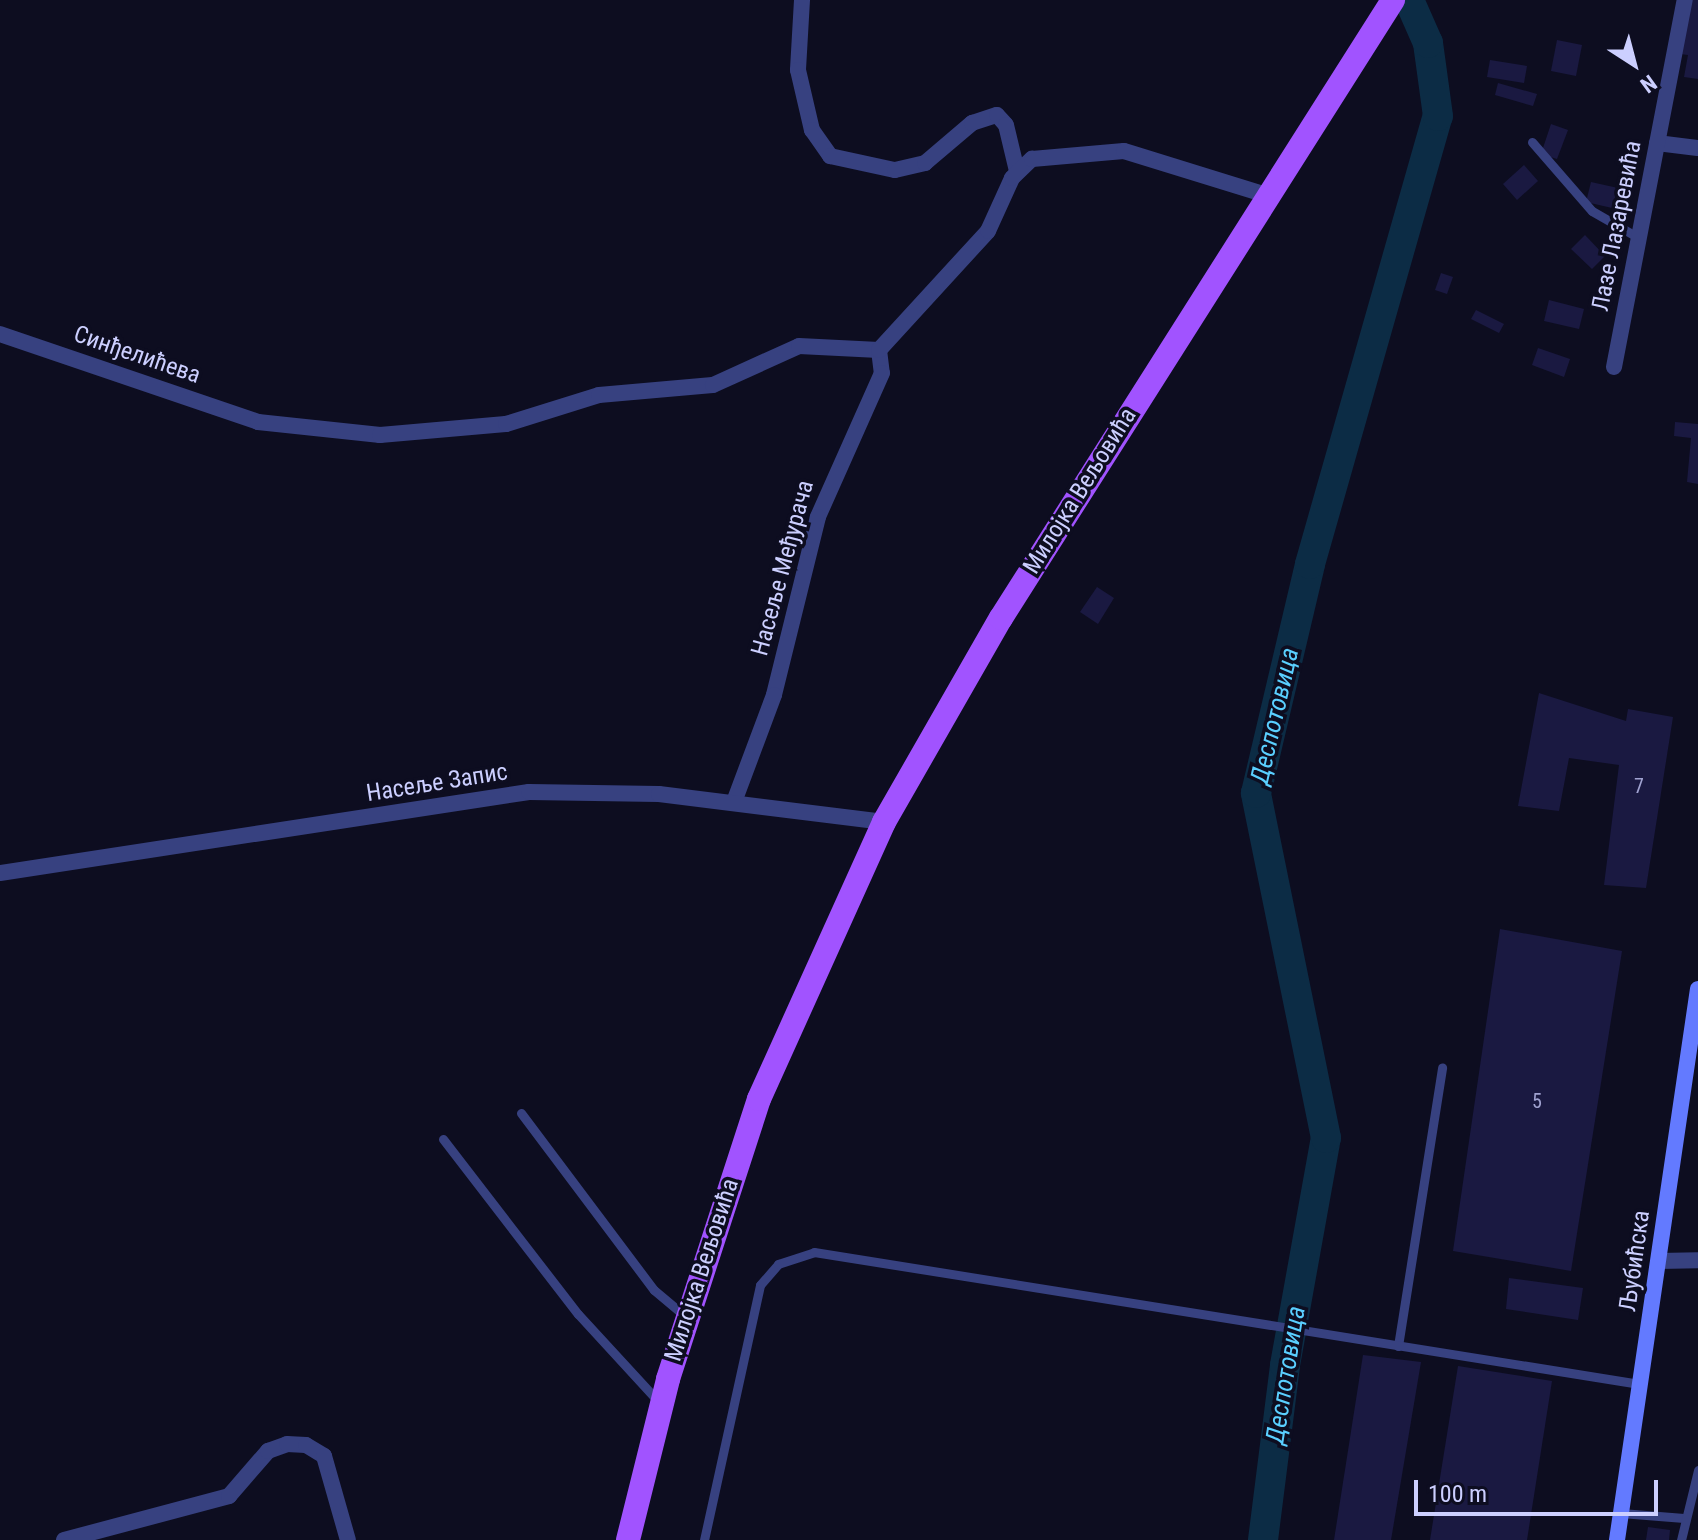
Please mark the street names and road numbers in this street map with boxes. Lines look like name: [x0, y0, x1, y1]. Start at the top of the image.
street label: Лазе Лазаревића: [1586, 138, 1648, 314]
street label: Синђелићева: [70, 320, 204, 390]
street label: Милојка Вељовића: [1017, 403, 1143, 579]
street label: Насеље Међурача: [746, 477, 820, 659]
street label: Насеље Запис: [364, 758, 510, 808]
street label: Милојка Вељовића: [659, 1175, 745, 1365]
street label: Љубићска: [1614, 1209, 1656, 1313]

